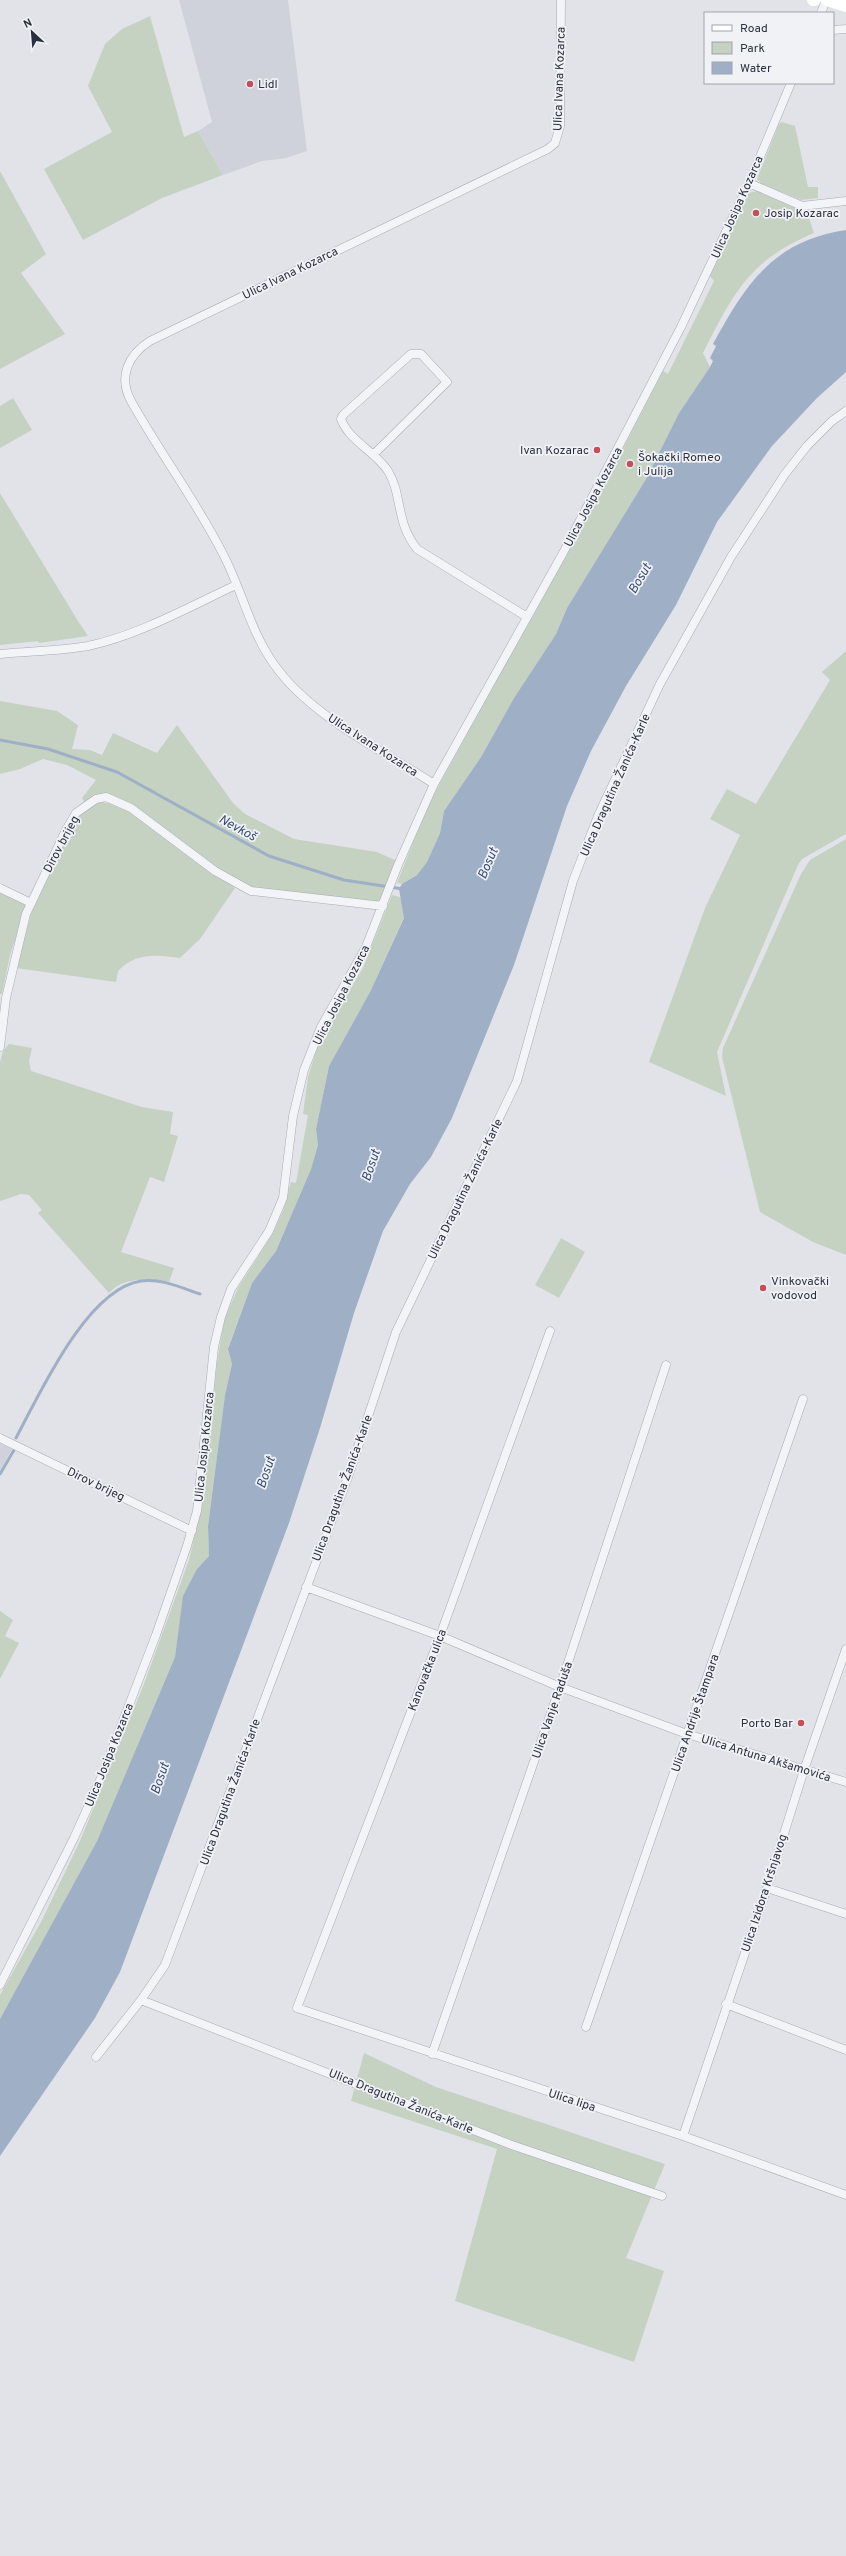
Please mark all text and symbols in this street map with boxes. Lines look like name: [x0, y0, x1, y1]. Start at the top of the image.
north arrow: [12, 12, 52, 52]
legend: [704, 12, 834, 84]
text: N: [21, 16, 35, 32]
text: Road: [740, 21, 768, 37]
street label: Ulica Ivana Kozarca: [550, 27, 570, 132]
text: Park: [740, 41, 765, 57]
text: Water: [740, 61, 772, 77]
place label: Lidl: [258, 77, 278, 93]
marker: Lidl: [245, 79, 255, 89]
street label: Ulica Josipa Kozarca: [708, 154, 768, 261]
place label: Josip Kozarac: [764, 206, 839, 222]
marker: Josip Kozarac: [751, 208, 761, 218]
street label: Ulica Ivana Kozarca: [240, 244, 341, 304]
place label: Ivan Kozarac: [520, 443, 589, 459]
street label: Ulica Josipa Kozarca: [561, 445, 627, 550]
marker: Ivan Kozarac: [592, 445, 602, 455]
place label: Šokački Romeo i Julija: [638, 450, 721, 480]
marker: Šokački Romeo i Julija: [625, 459, 635, 469]
water label: Bosut: [626, 560, 657, 597]
street label: Ulica Ivana Kozarca: [324, 711, 421, 781]
street label: Ulica Dragutina Žanića-Karle: [577, 711, 655, 859]
water label: Nevkoš: [215, 812, 260, 846]
street label: Dirov brijeg: [40, 813, 84, 876]
water label: Bosut: [475, 844, 503, 882]
street label: Ulica Josipa Kozarca: [310, 943, 374, 1048]
street label: Ulica Dragutina Žanića-Karle: [425, 1116, 507, 1262]
water label: Bosut: [359, 1146, 385, 1184]
place label: Vinkovački vodovod: [771, 1274, 829, 1304]
marker: Vinkovački vodovod: [758, 1283, 768, 1293]
street label: Ulica Josipa Kozarca: [191, 1391, 219, 1503]
street label: Ulica Dragutina Žanića-Karle: [309, 1413, 377, 1564]
water label: Bosut: [254, 1453, 280, 1491]
street label: Dirov brijeg: [64, 1464, 127, 1506]
street label: Kanovačka ulica: [405, 1627, 451, 1714]
street label: Ulica Andrije Štampara: [668, 1652, 724, 1774]
street label: Ulica Vanje Raduša: [529, 1660, 577, 1761]
street label: Ulica Josipa Kozarca: [82, 1701, 138, 1810]
place label: Porto Bar: [741, 1716, 793, 1732]
street label: Ulica Dragutina Žanića-Karle: [197, 1717, 265, 1868]
marker: Porto Bar: [796, 1718, 806, 1728]
street label: Ulica Antuna Akšamovića: [699, 1732, 833, 1786]
water label: Bosut: [148, 1759, 174, 1797]
street label: Ulica Izidora Kršnjavog: [738, 1832, 792, 1954]
street label: Ulica Dragutina Žanića-Karle: [326, 2066, 475, 2138]
street label: Ulica lipa: [546, 2086, 597, 2116]

